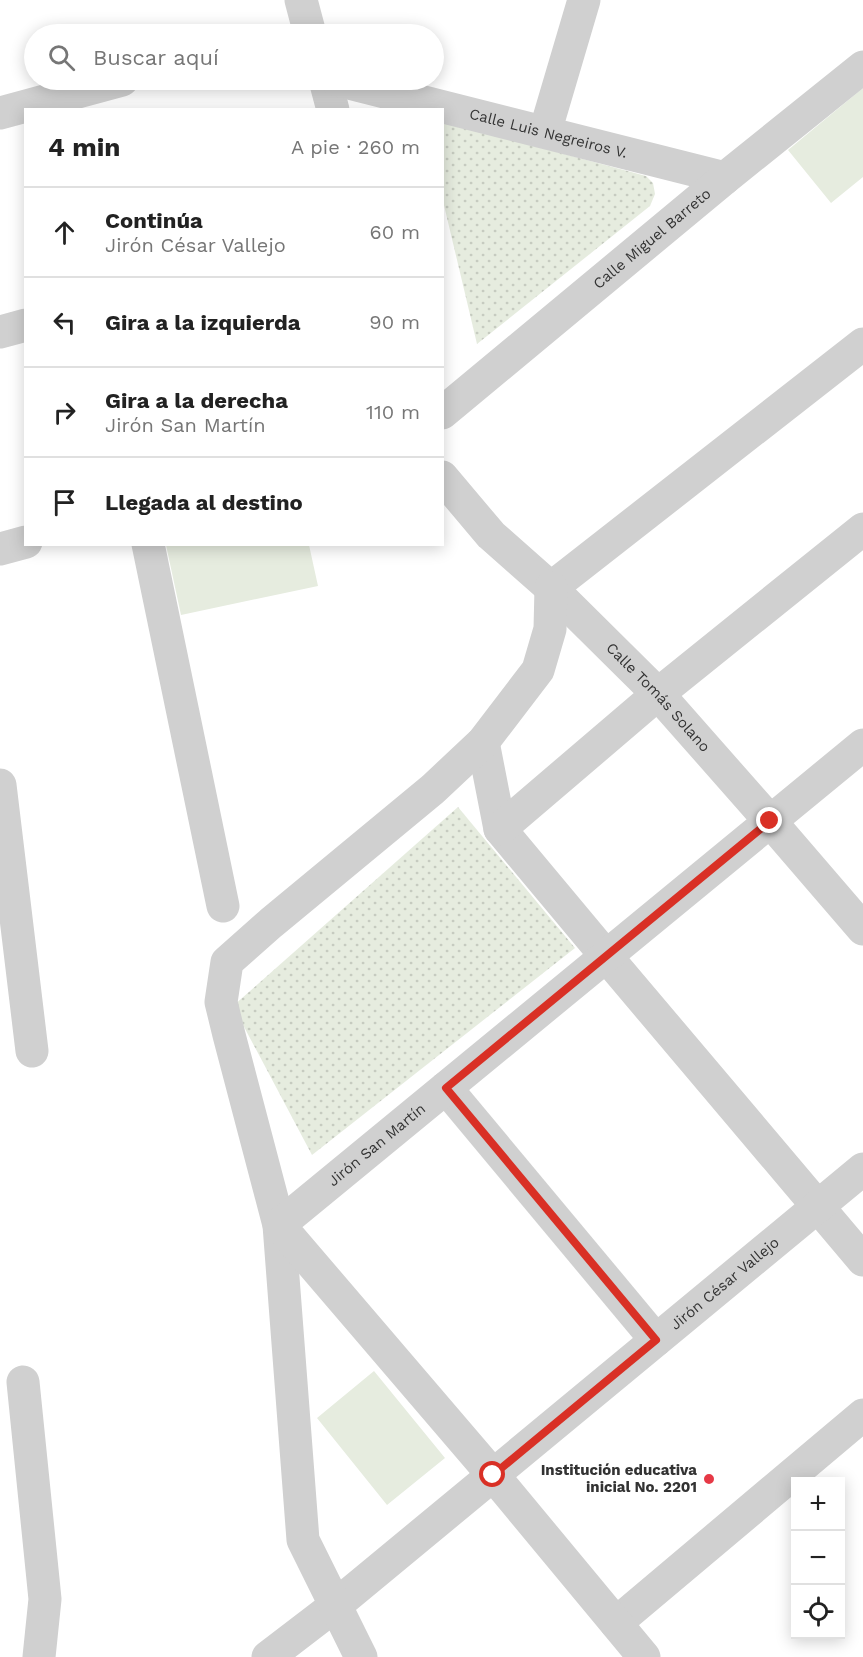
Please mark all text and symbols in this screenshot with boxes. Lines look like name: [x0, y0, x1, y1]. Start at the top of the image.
search box: [24, 24, 444, 90]
icon: search: [45, 41, 78, 74]
text: Buscar aquí: [93, 45, 219, 70]
street label: Calle Luis Negreiros V.: [467, 105, 629, 162]
text: 4 min: [48, 132, 120, 162]
text: A pie · 260 m: [291, 135, 420, 159]
street label: Calle Miguel Barreto: [589, 184, 715, 293]
text: Continúa: [105, 208, 203, 233]
icon: ahead: [48, 216, 81, 249]
text: 60 m: [370, 220, 420, 244]
text: Jirón César Vallejo: [105, 233, 286, 257]
icon: left: [48, 306, 81, 339]
text: Gira a la izquierda: [105, 310, 301, 335]
text: 90 m: [369, 310, 420, 334]
text: Gira a la derecha: [105, 388, 288, 413]
icon: right: [48, 396, 81, 429]
text: 110 m: [366, 400, 420, 424]
text: Jirón San Martín: [105, 413, 266, 437]
icon: arrive: [48, 486, 81, 519]
text: Llegada al destino: [105, 490, 303, 515]
street label: Calle Tomás Solano: [602, 639, 714, 756]
route end: [756, 807, 782, 833]
street label: Jirón San Martín: [324, 1099, 429, 1190]
street label: Jirón César Vallejo: [667, 1233, 783, 1334]
route start: [479, 1461, 505, 1487]
place label: Institución educativa inicial No. 2201: [541, 1461, 697, 1496]
marker: Institución educativa inicial No. 2201: [702, 1472, 716, 1486]
map controls: [791, 1477, 845, 1639]
button: +: [791, 1477, 845, 1531]
button: −: [791, 1531, 845, 1585]
button: locate: [791, 1585, 845, 1639]

